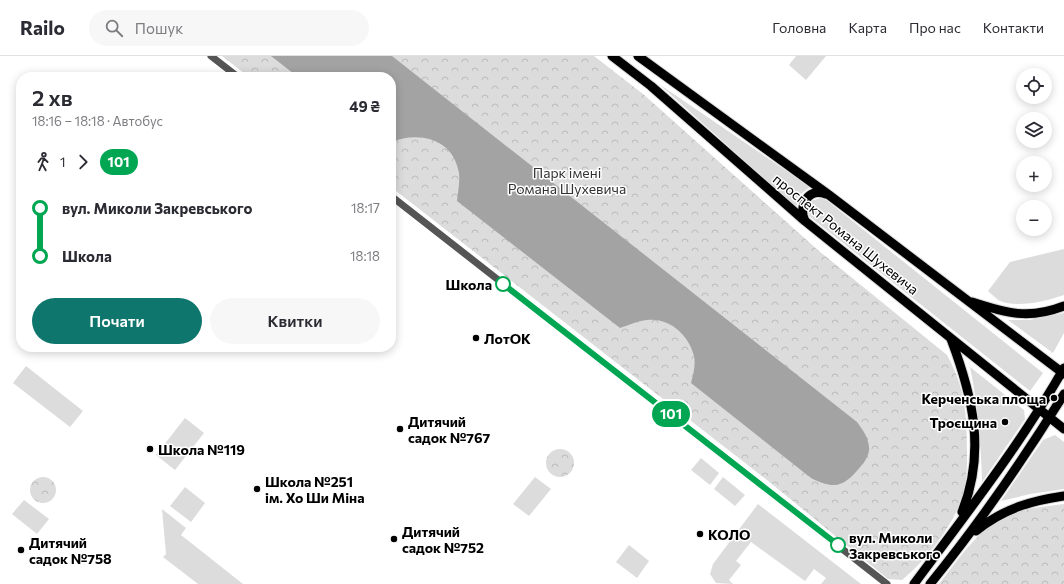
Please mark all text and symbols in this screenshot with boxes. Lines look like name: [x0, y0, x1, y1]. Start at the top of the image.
search box: [89, 10, 369, 46]
text: Railo: [20, 16, 65, 39]
icon: search: [103, 17, 125, 39]
text: Пошук: [135, 19, 183, 37]
text: Головна: [772, 19, 826, 36]
text: Карта: [848, 19, 887, 36]
text: Про нас: [909, 19, 961, 36]
text: Контакти: [983, 19, 1044, 36]
map controls: [1016, 68, 1052, 236]
button: locate: [1016, 68, 1052, 104]
text: 2 хв: [32, 84, 73, 111]
text: 49 ₴: [349, 97, 380, 115]
button: layers: [1016, 112, 1052, 148]
text: 18:16 – 18:18 · Автобус: [32, 113, 163, 129]
icon: walk: [32, 151, 54, 173]
icon: forward: [72, 151, 94, 173]
text: 101: [108, 153, 130, 170]
text: 1: [60, 154, 66, 170]
button: +: [1016, 156, 1052, 192]
park label: Парк імені Романа Шухевича: [508, 164, 626, 197]
street label: проспект Романа Шухевича: [770, 170, 922, 298]
text: вул. Миколи Закревського: [62, 199, 252, 217]
text: 18:17: [351, 200, 380, 216]
button: −: [1016, 200, 1052, 236]
text: Школа: [62, 247, 112, 265]
text: 18:18: [350, 248, 380, 264]
place label: Школа: [446, 276, 492, 293]
marker: Школа: [495, 276, 511, 292]
button: Почати: [32, 298, 202, 344]
button: Квитки: [210, 298, 380, 344]
place label: ЛотОК: [484, 330, 531, 347]
marker: ЛотОК: [471, 333, 481, 343]
place label: Керченська площа: [921, 390, 1046, 407]
marker: Керченська площа: [1049, 393, 1059, 403]
line badge: 101: [648, 401, 694, 427]
text: 101: [660, 405, 682, 422]
place label: Дитячий садок №767: [408, 413, 490, 446]
place label: Троєщина: [930, 414, 997, 431]
marker: Троєщина: [1000, 417, 1010, 427]
marker: Дитячий садок №767: [395, 424, 405, 434]
place label: Школа №119: [158, 441, 245, 458]
marker: Школа №119: [145, 444, 155, 454]
place label: Школа №251 ім. Хо Ши Міна: [265, 473, 365, 506]
marker: Школа №251 ім. Хо Ши Міна: [252, 484, 262, 494]
place label: Дитячий садок №752: [402, 523, 484, 556]
place label: КОЛО: [708, 526, 751, 543]
marker: КОЛО: [695, 529, 705, 539]
place label: вул. Миколи Закревського: [849, 529, 941, 562]
place label: Дитячий садок №758: [29, 534, 112, 567]
marker: Дитячий садок №752: [389, 534, 399, 544]
marker: вул. Миколи Закревського: [830, 537, 846, 553]
marker: Дитячий садок №758: [16, 545, 26, 555]

